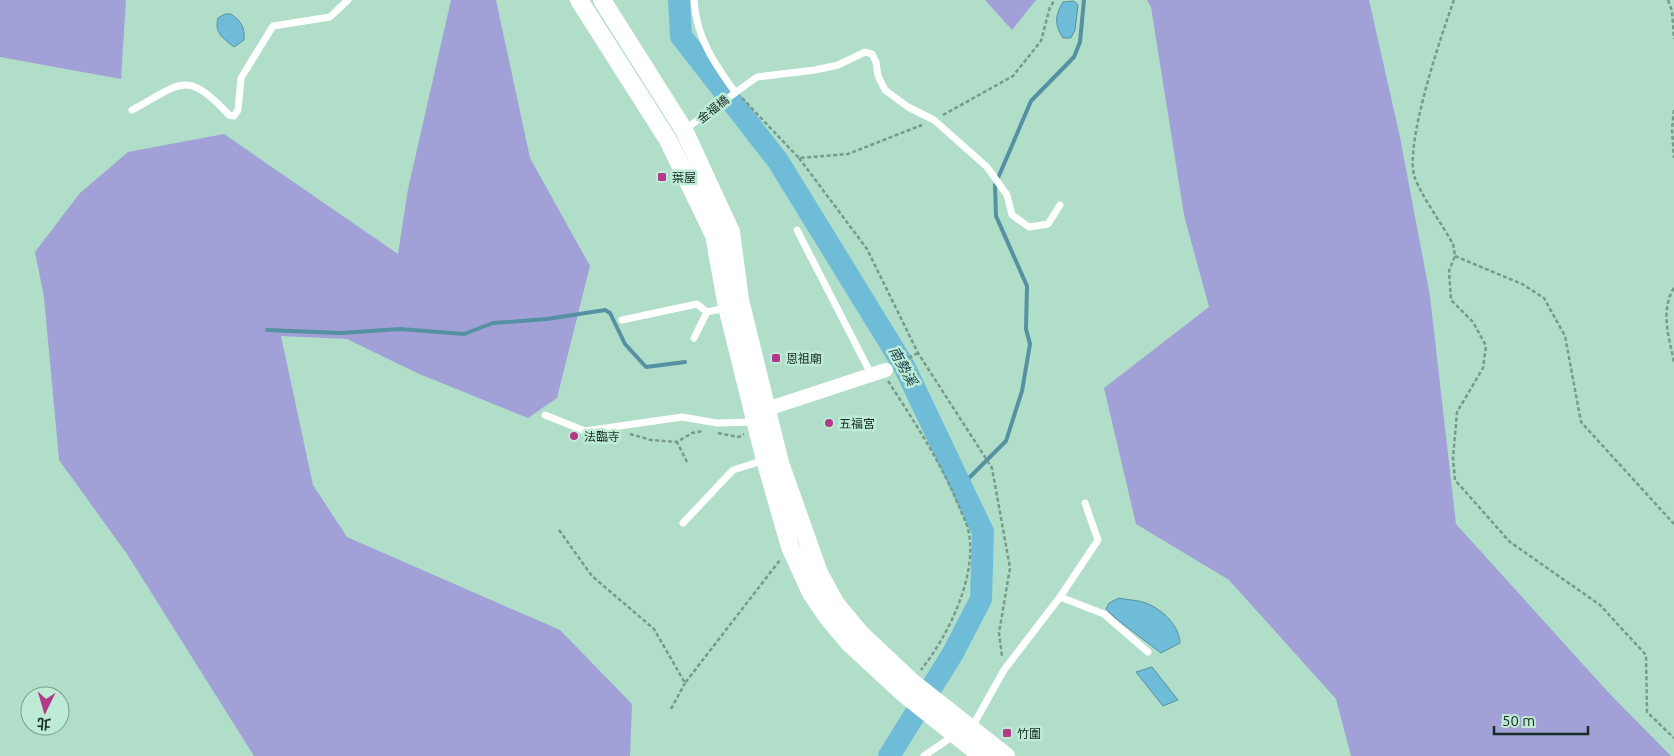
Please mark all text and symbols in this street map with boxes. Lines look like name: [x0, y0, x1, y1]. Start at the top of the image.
street label: 金福橋: [695, 93, 731, 125]
marker: 葉屋: [656, 171, 668, 183]
place label: 葉屋: [672, 171, 696, 184]
water label: 南勢溪: [886, 344, 921, 390]
marker: 恩祖廟: [770, 352, 782, 364]
place label: 恩祖廟: [786, 352, 822, 365]
marker: 五福宮: [823, 417, 835, 429]
place label: 五福宮: [839, 417, 875, 430]
marker: 法臨寺: [568, 430, 580, 442]
place label: 法臨寺: [584, 430, 620, 443]
north arrow: [20, 686, 70, 736]
scale bar: [1494, 704, 1588, 736]
text: 50 m: [1502, 712, 1535, 729]
text: 北: [36, 715, 52, 733]
marker: 竹圍: [1001, 727, 1013, 739]
place label: 竹圍: [1017, 727, 1041, 740]

